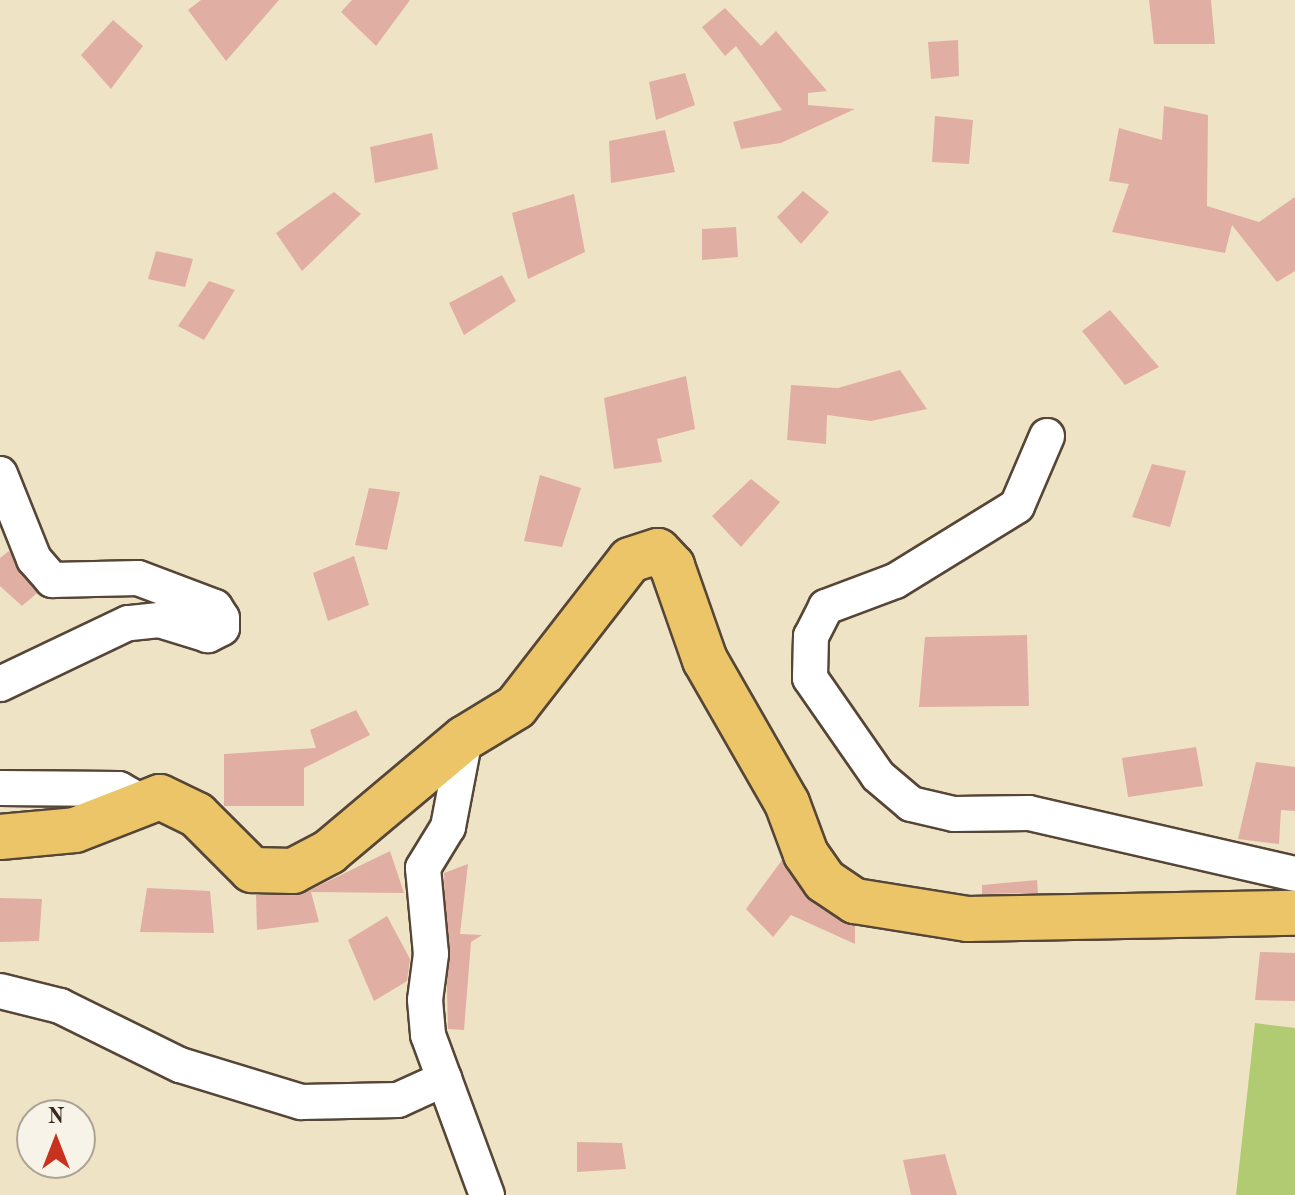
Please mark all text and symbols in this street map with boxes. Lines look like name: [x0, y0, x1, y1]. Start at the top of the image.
north arrow: [16, 1099, 96, 1179]
text: N: [48, 1106, 64, 1128]

